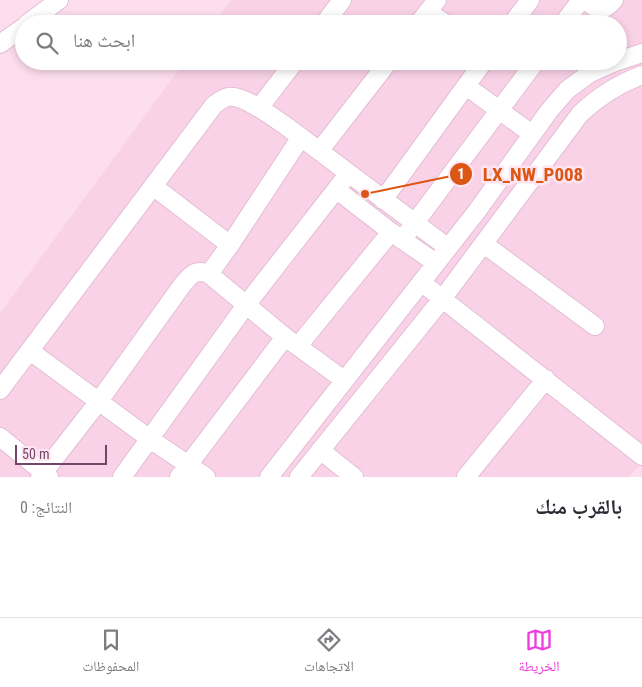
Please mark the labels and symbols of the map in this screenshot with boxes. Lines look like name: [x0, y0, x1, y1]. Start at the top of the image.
callout: LX_NW_P008: [448, 157, 594, 191]
text: LX_NW_P008: [483, 163, 583, 186]
text: 1: [457, 165, 465, 183]
scale bar: [15, 442, 108, 465]

